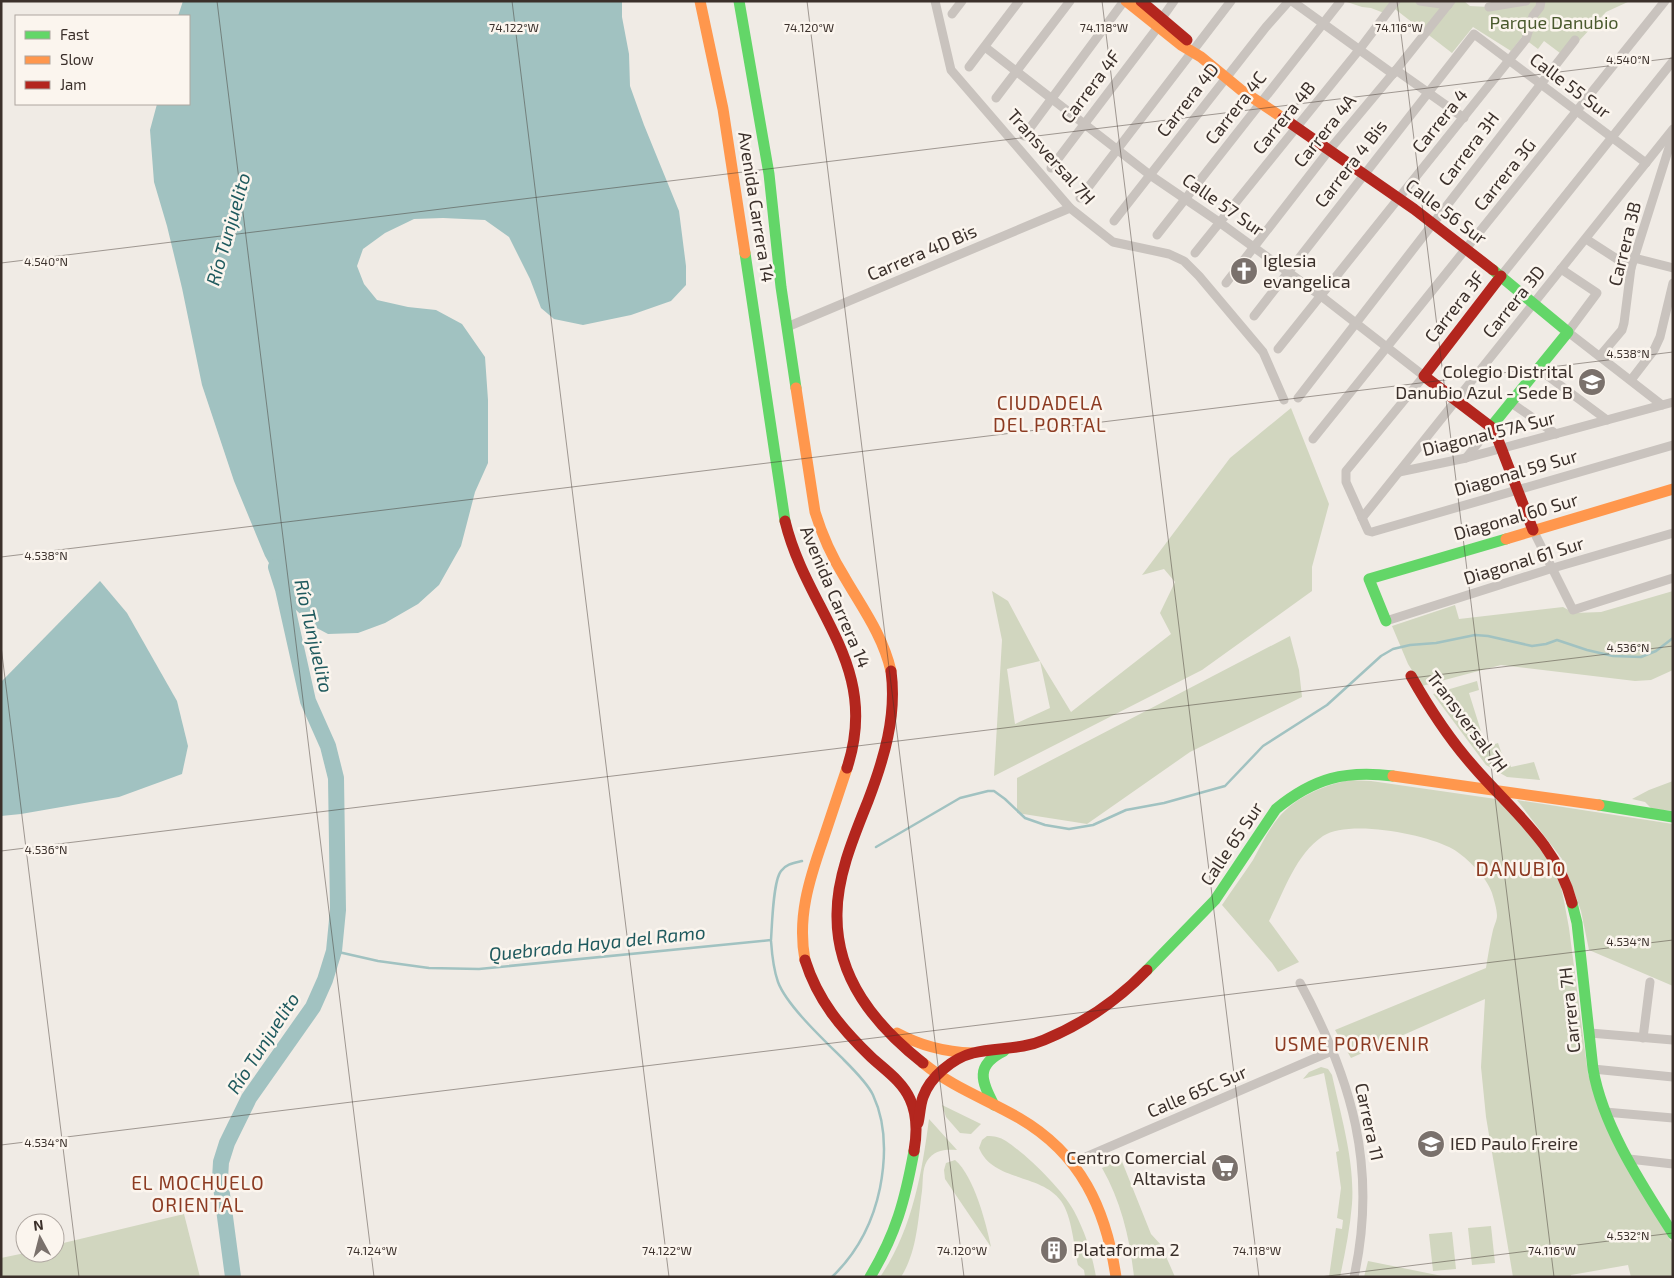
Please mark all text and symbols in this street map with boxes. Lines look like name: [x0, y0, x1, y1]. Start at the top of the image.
park label: Parque Danubio: [1489, 11, 1619, 33]
legend: [15, 15, 190, 105]
text: 74.122°W: [489, 20, 539, 34]
text: 74.120°W: [784, 20, 834, 34]
text: 74.118°W: [1080, 20, 1128, 34]
text: 74.116°W: [1375, 20, 1423, 34]
text: Fast: [60, 25, 90, 43]
street label: Carrera 4F: [1056, 45, 1125, 127]
street label: Calle 55 Sur: [1526, 48, 1615, 123]
text: Slow: [60, 50, 94, 68]
text: 4.540°N: [1606, 52, 1650, 66]
street label: Carrera 4D: [1151, 58, 1223, 141]
street label: Carrera 4C: [1200, 67, 1270, 148]
text: Jam: [60, 75, 86, 93]
street label: Carrera 4B: [1247, 77, 1319, 158]
street label: Carrera 4: [1407, 84, 1472, 157]
street label: Carrera 4A: [1288, 89, 1361, 171]
street label: Transversal 7H: [1003, 104, 1100, 209]
street label: Carrera 3H: [1433, 107, 1503, 190]
street label: Carrera 4 Bis: [1309, 115, 1391, 212]
street label: Avenida Carrera 14: [734, 130, 780, 284]
street label: Carrera 3G: [1468, 134, 1540, 215]
street label: Calle 57 Sur: [1178, 168, 1269, 240]
water label: Río Tunjuelito: [200, 170, 255, 288]
street label: Calle 56 Sur: [1402, 174, 1492, 249]
street label: Carrera 3B: [1603, 199, 1645, 288]
street label: Carrera 4D Bis: [863, 219, 980, 285]
place label: Iglesia evangelica: [1263, 249, 1351, 292]
text: 4.540°N: [24, 254, 68, 268]
church icon: Iglesia evangelica: [1229, 256, 1259, 286]
street label: Carrera 3D: [1477, 261, 1549, 342]
street label: Carrera 3F: [1419, 266, 1489, 347]
text: 4.538°N: [1606, 346, 1650, 360]
place label: Colegio Distrital Danubio Azul - Sede B: [1395, 360, 1574, 403]
school or university icon: Colegio Distrital Danubio Azul - Sede B: [1577, 367, 1607, 397]
district label: CIUDADELA DEL PORTAL: [993, 391, 1107, 436]
street label: Diagonal 57A Sur: [1420, 406, 1558, 460]
street label: Diagonal 59 Sur: [1452, 444, 1580, 500]
street label: Diagonal 60 Sur: [1451, 488, 1581, 544]
street label: Avenida Carrera 14: [796, 522, 876, 671]
street label: Diagonal 61 Sur: [1461, 531, 1587, 589]
text: 4.538°N: [24, 548, 68, 562]
water label: Río Tunjuelito: [290, 577, 339, 695]
text: 4.536°N: [1607, 640, 1649, 654]
street label: Transversal 7H: [1423, 666, 1513, 776]
street label: Calle 65 Sur: [1195, 797, 1267, 889]
text: 4.536°N: [25, 842, 67, 856]
district label: DANUBIO: [1475, 856, 1567, 880]
water label: Quebrada Haya del Ramo: [487, 920, 707, 966]
text: 4.534°N: [1606, 934, 1650, 948]
street label: Carrera 7H: [1554, 966, 1584, 1054]
water label: Río Tunjuelito: [221, 988, 304, 1098]
district label: USME PORVENIR: [1274, 1032, 1430, 1055]
street label: Calle 65C Sur: [1143, 1060, 1250, 1122]
street label: Carrera 11: [1351, 1081, 1389, 1163]
school or university icon: IED Paulo Freire: [1416, 1129, 1446, 1159]
place label: IED Paulo Freire: [1450, 1132, 1578, 1154]
text: 4.534°N: [24, 1135, 68, 1149]
place label: Centro Comercial Altavista: [1066, 1146, 1207, 1189]
supermarket icon: Centro Comercial Altavista: [1210, 1153, 1240, 1183]
district label: EL MOCHUELO ORIENTAL: [131, 1171, 265, 1216]
north arrow: [15, 1213, 65, 1263]
text: N: [32, 1216, 44, 1234]
text: 4.532°N: [1607, 1228, 1649, 1242]
building icon: Plataforma 2: [1039, 1235, 1069, 1265]
place label: Plataforma 2: [1073, 1238, 1180, 1260]
text: 74.124°W: [347, 1243, 397, 1257]
text: 74.122°W: [642, 1243, 692, 1257]
text: 74.120°W: [937, 1243, 987, 1257]
text: 74.118°W: [1233, 1243, 1281, 1257]
text: 74.116°W: [1528, 1243, 1576, 1257]

